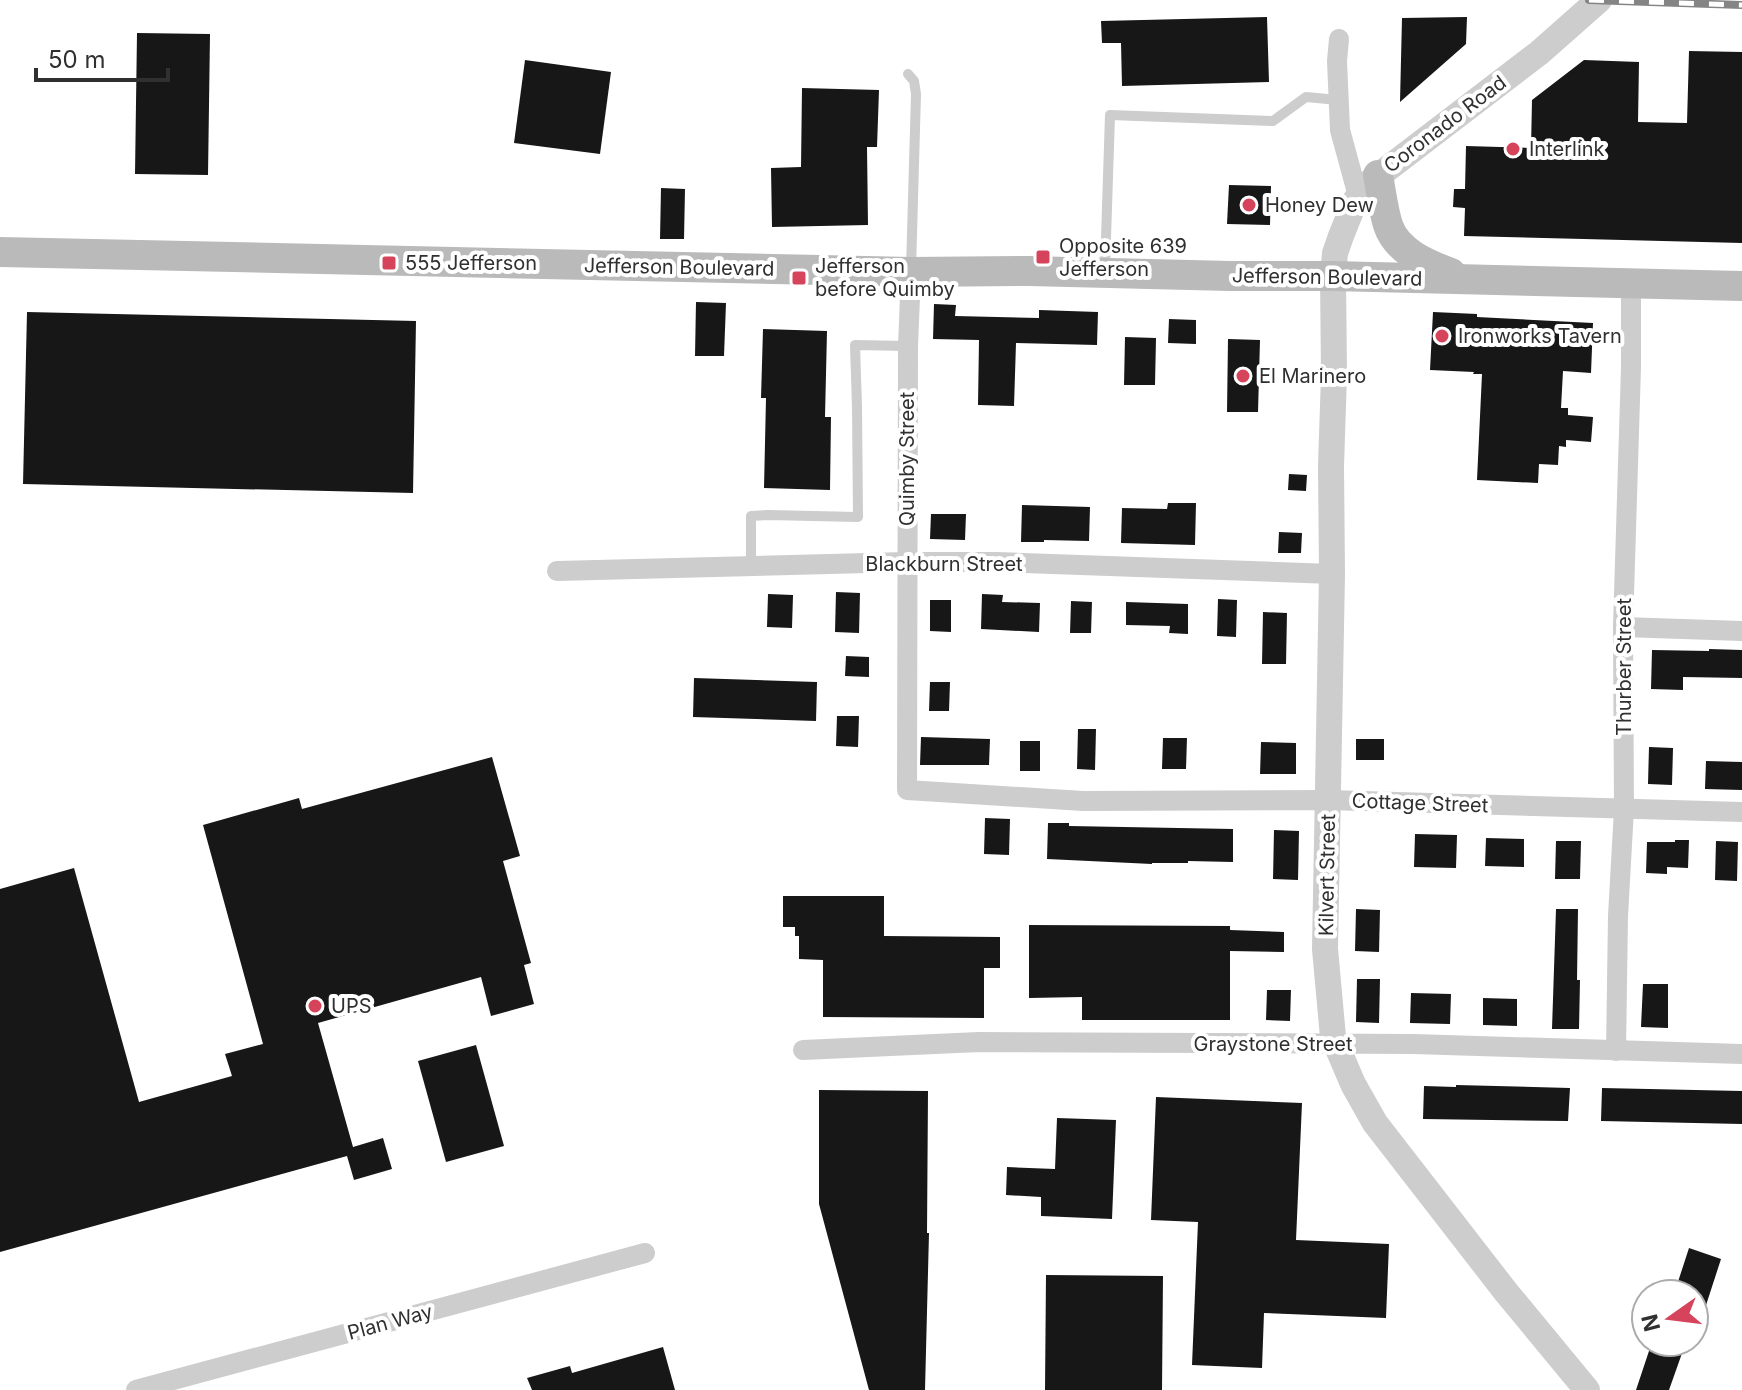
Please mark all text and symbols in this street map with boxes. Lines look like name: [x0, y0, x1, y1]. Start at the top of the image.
scale bar: [36, 32, 168, 82]
text: 50 m: [48, 45, 106, 74]
street label: Coronado Road: [1379, 70, 1511, 178]
place label: Interlink: [1529, 137, 1605, 161]
marker: Interlink: [1504, 140, 1522, 158]
place label: Honey Dew: [1265, 193, 1374, 217]
marker: Honey Dew: [1240, 196, 1258, 214]
place label: Opposite 639 Jefferson: [1059, 234, 1187, 281]
marker: Opposite 639 Jefferson: [1034, 248, 1052, 266]
place label: 555 Jefferson: [405, 251, 537, 275]
street label: Jefferson Boulevard: [584, 253, 774, 281]
marker: 555 Jefferson: [380, 254, 398, 272]
place label: Jefferson before Quimby: [815, 254, 955, 301]
street label: Jefferson Boulevard: [1232, 263, 1422, 291]
marker: Jefferson before Quimby: [790, 269, 808, 287]
place label: Ironworks Tavern: [1458, 324, 1622, 348]
marker: Ironworks Tavern: [1433, 327, 1451, 345]
place label: El Marinero: [1259, 364, 1366, 388]
marker: El Marinero: [1234, 367, 1252, 385]
street label: Quimby Street: [895, 391, 919, 526]
street label: Blackburn Street: [865, 552, 1023, 576]
street label: Thurber Street: [1612, 598, 1636, 736]
street label: Cottage Street: [1351, 789, 1489, 817]
street label: Kilvert Street: [1314, 813, 1340, 936]
place label: UPS: [331, 994, 372, 1018]
marker: UPS: [306, 997, 324, 1015]
street label: Graystone Street: [1193, 1032, 1353, 1056]
north arrow: [1630, 1278, 1710, 1358]
street label: Plan Way: [345, 1299, 435, 1345]
text: N: [1636, 1312, 1665, 1334]

